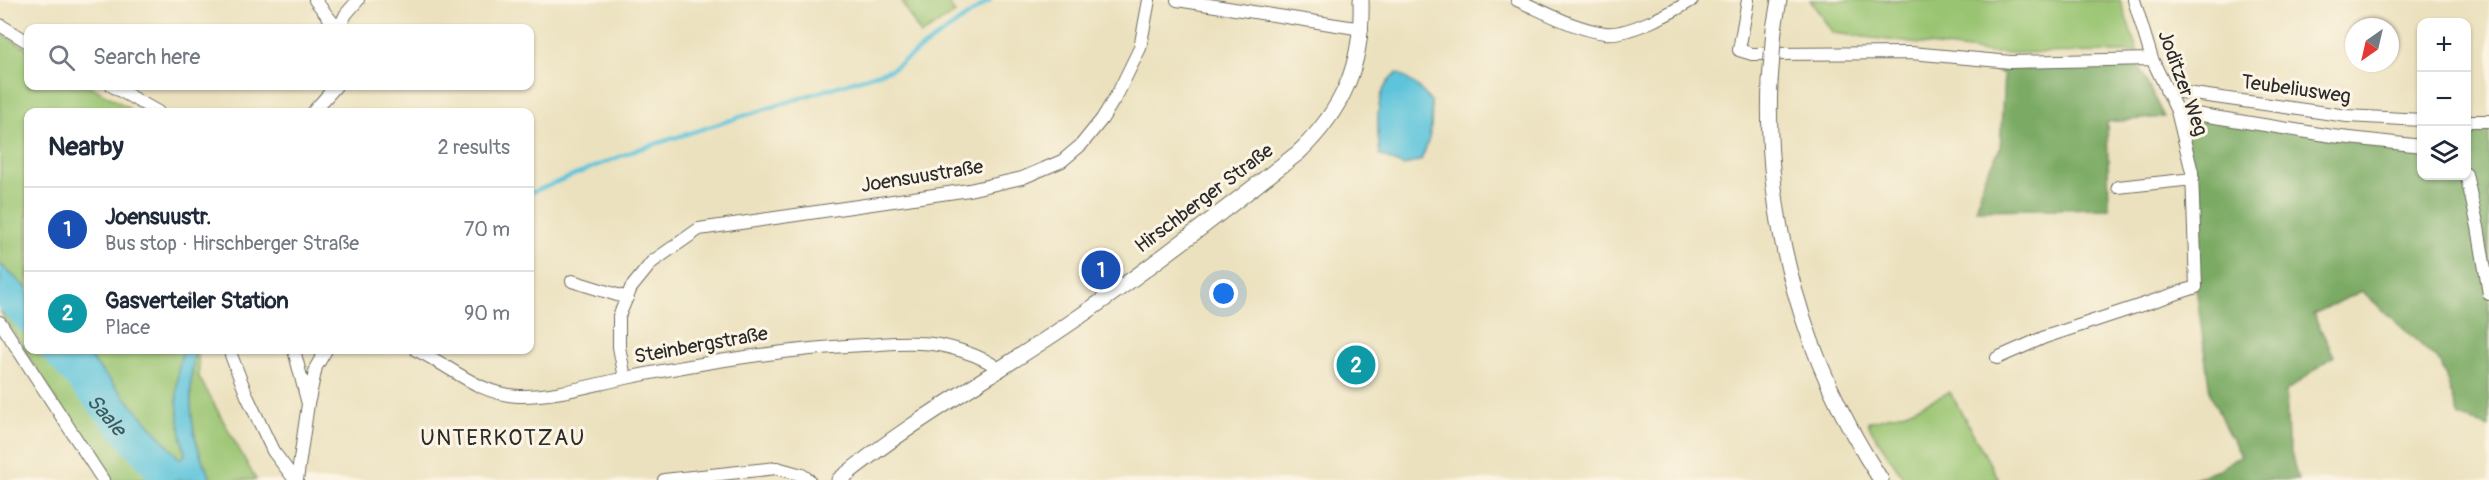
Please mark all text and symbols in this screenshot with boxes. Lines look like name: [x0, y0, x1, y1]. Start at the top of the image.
north arrow: [2345, 18, 2399, 72]
map controls: [2417, 18, 2471, 180]
button: +: [2417, 18, 2471, 72]
search box: [24, 24, 534, 90]
street label: Joditzer Weg: [2152, 27, 2214, 139]
icon: search: [45, 41, 78, 74]
text: Search here: [93, 43, 200, 71]
street label: Teubeliusweg: [2240, 69, 2352, 109]
button: −: [2417, 72, 2471, 126]
button: layers: [2417, 126, 2471, 180]
text: Nearby: [48, 131, 124, 163]
text: 2 results: [438, 135, 510, 160]
street label: Hirschberger Straße: [1130, 138, 1278, 258]
street label: Joensuustraße: [859, 154, 985, 198]
text: Joensuustr.: [105, 203, 211, 231]
text: 1: [64, 217, 71, 242]
text: 70 m: [464, 217, 510, 242]
text: Bus stop · Hirschberger Straße: [105, 231, 359, 256]
pin: 1: [1082, 248, 1120, 292]
your location: [1209, 279, 1238, 308]
text: Gasverteiler Station: [105, 287, 289, 315]
text: 2: [62, 301, 73, 326]
text: 90 m: [464, 301, 510, 326]
text: Place: [105, 315, 150, 340]
street label: Steinbergstraße: [632, 321, 770, 369]
pin: 2: [1336, 342, 1376, 388]
water label: Saale: [81, 388, 134, 444]
district label: UNTERKOTZAU: [420, 424, 586, 452]

